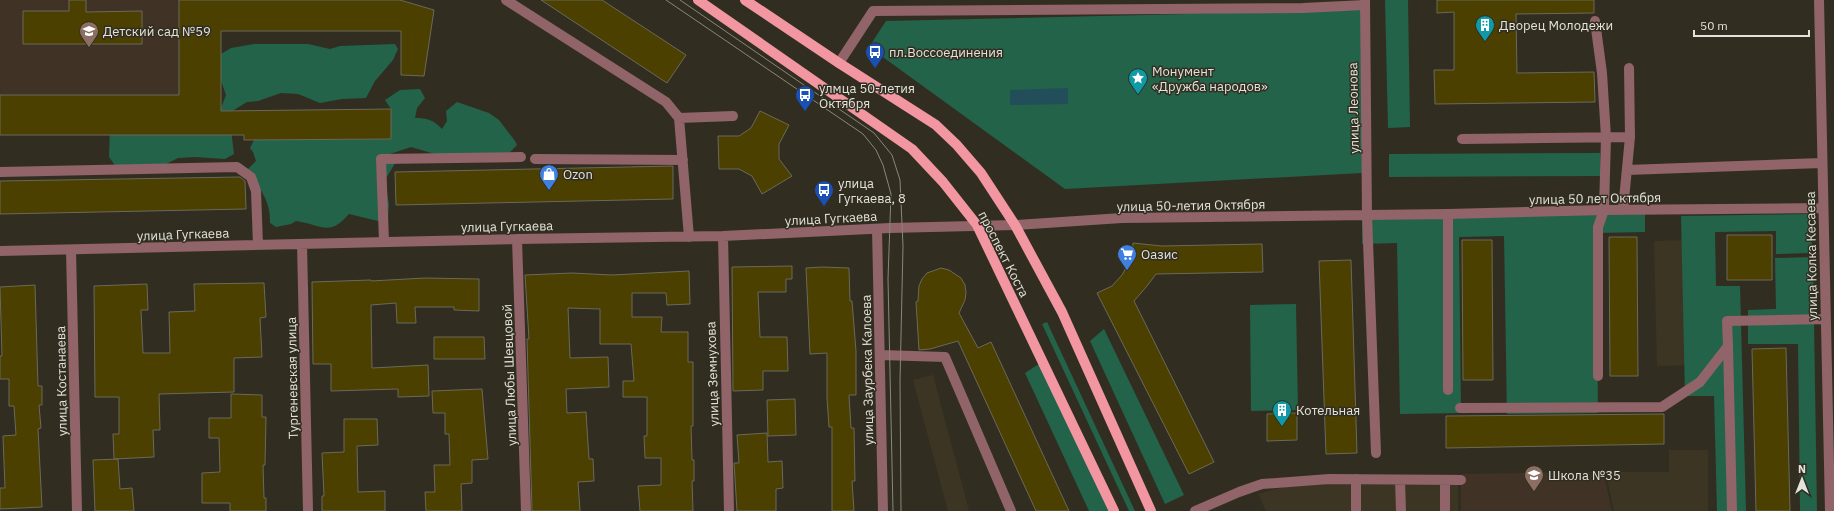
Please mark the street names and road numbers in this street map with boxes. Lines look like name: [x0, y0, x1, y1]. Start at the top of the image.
street label: улица Леонова: [1344, 62, 1363, 154]
street label: улица 50 лет Октября: [1529, 189, 1661, 208]
street label: улица Колка Кесаева: [1802, 191, 1821, 321]
street label: улица 50-летия Октября: [1117, 196, 1266, 215]
street label: улица Гугкаева: [784, 208, 878, 229]
street label: проспект Коста: [974, 208, 1033, 300]
street label: улица Гугкаева: [461, 217, 553, 236]
street label: улица Гугкаева: [137, 224, 230, 245]
street label: улица Заурбека Калоева: [858, 294, 877, 446]
street label: улица Любы Шевцовой: [499, 304, 520, 446]
street label: Тургеневская улица: [283, 317, 302, 439]
street label: улица Земнухова: [702, 321, 723, 427]
street label: улица Костанаева: [52, 326, 71, 436]

